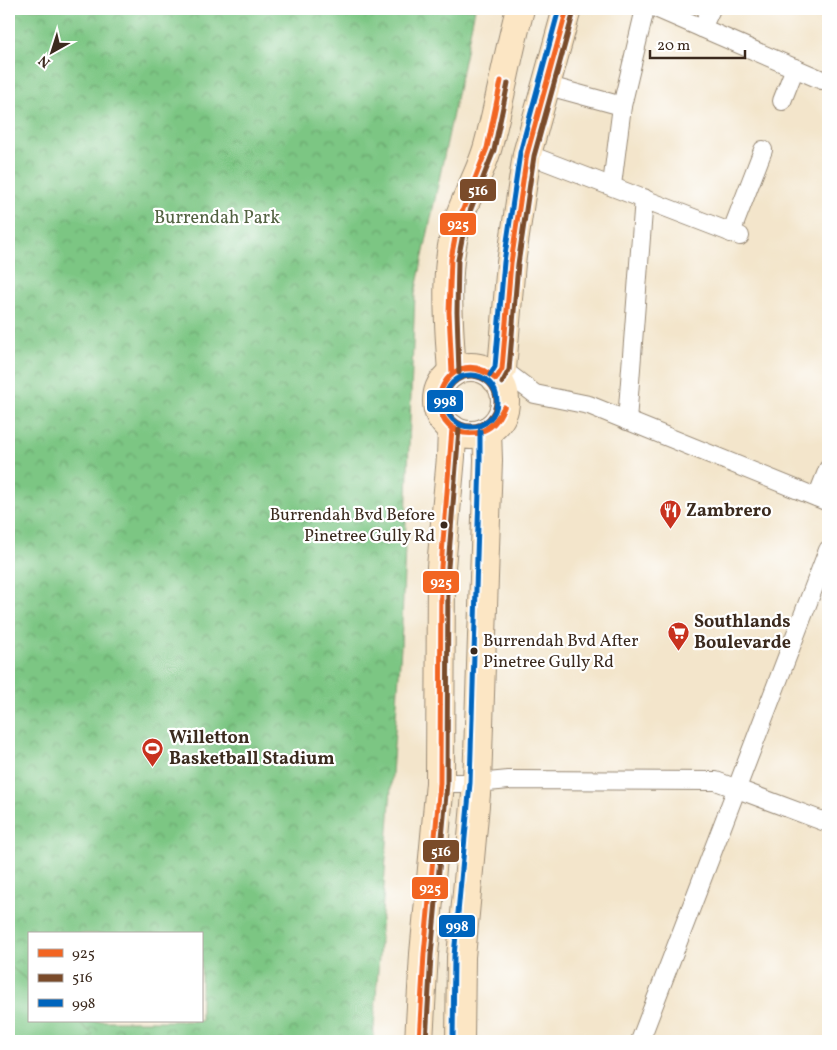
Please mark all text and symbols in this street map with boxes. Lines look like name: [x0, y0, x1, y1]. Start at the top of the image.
north arrow: [28, 28, 78, 78]
scale bar: [650, 28, 744, 60]
text: 20 m: [657, 36, 690, 57]
text: N: [35, 50, 55, 72]
line badge: 516: [459, 178, 497, 202]
text: 516: [468, 182, 488, 201]
park label: Burrendah Park: [154, 206, 280, 231]
line badge: 925: [439, 212, 477, 236]
text: 925: [447, 216, 469, 235]
line badge: 998: [426, 389, 464, 413]
text: 998: [433, 393, 457, 412]
restaurant icon: Zambrero: [658, 499, 682, 530]
place label: Zambrero: [686, 499, 771, 524]
place label: Burrendah Bvd Before Pinetree Gully Rd: [270, 504, 435, 548]
marker: Burrendah Bvd Before Pinetree Gully Rd: [439, 520, 449, 530]
line badge: 925: [422, 570, 460, 594]
text: 925: [430, 574, 452, 593]
place label: Southlands Boulevarde: [694, 610, 791, 656]
supermarket icon: Southlands Boulevarde: [666, 620, 690, 651]
place label: Burrendah Bvd After Pinetree Gully Rd: [483, 630, 638, 674]
marker: Burrendah Bvd After Pinetree Gully Rd: [469, 646, 479, 656]
place label: Willetton Basketball Stadium: [169, 726, 335, 772]
sports icon: Willetton Basketball Stadium: [141, 736, 165, 767]
line badge: 516: [422, 839, 460, 863]
text: 516: [431, 843, 451, 862]
line badge: 925: [411, 876, 449, 900]
text: 925: [419, 880, 441, 899]
line badge: 998: [438, 914, 476, 938]
text: 998: [445, 918, 469, 937]
legend: [28, 932, 202, 1022]
text: 925: [72, 944, 95, 965]
text: 516: [72, 968, 93, 989]
text: 998: [72, 994, 95, 1015]

